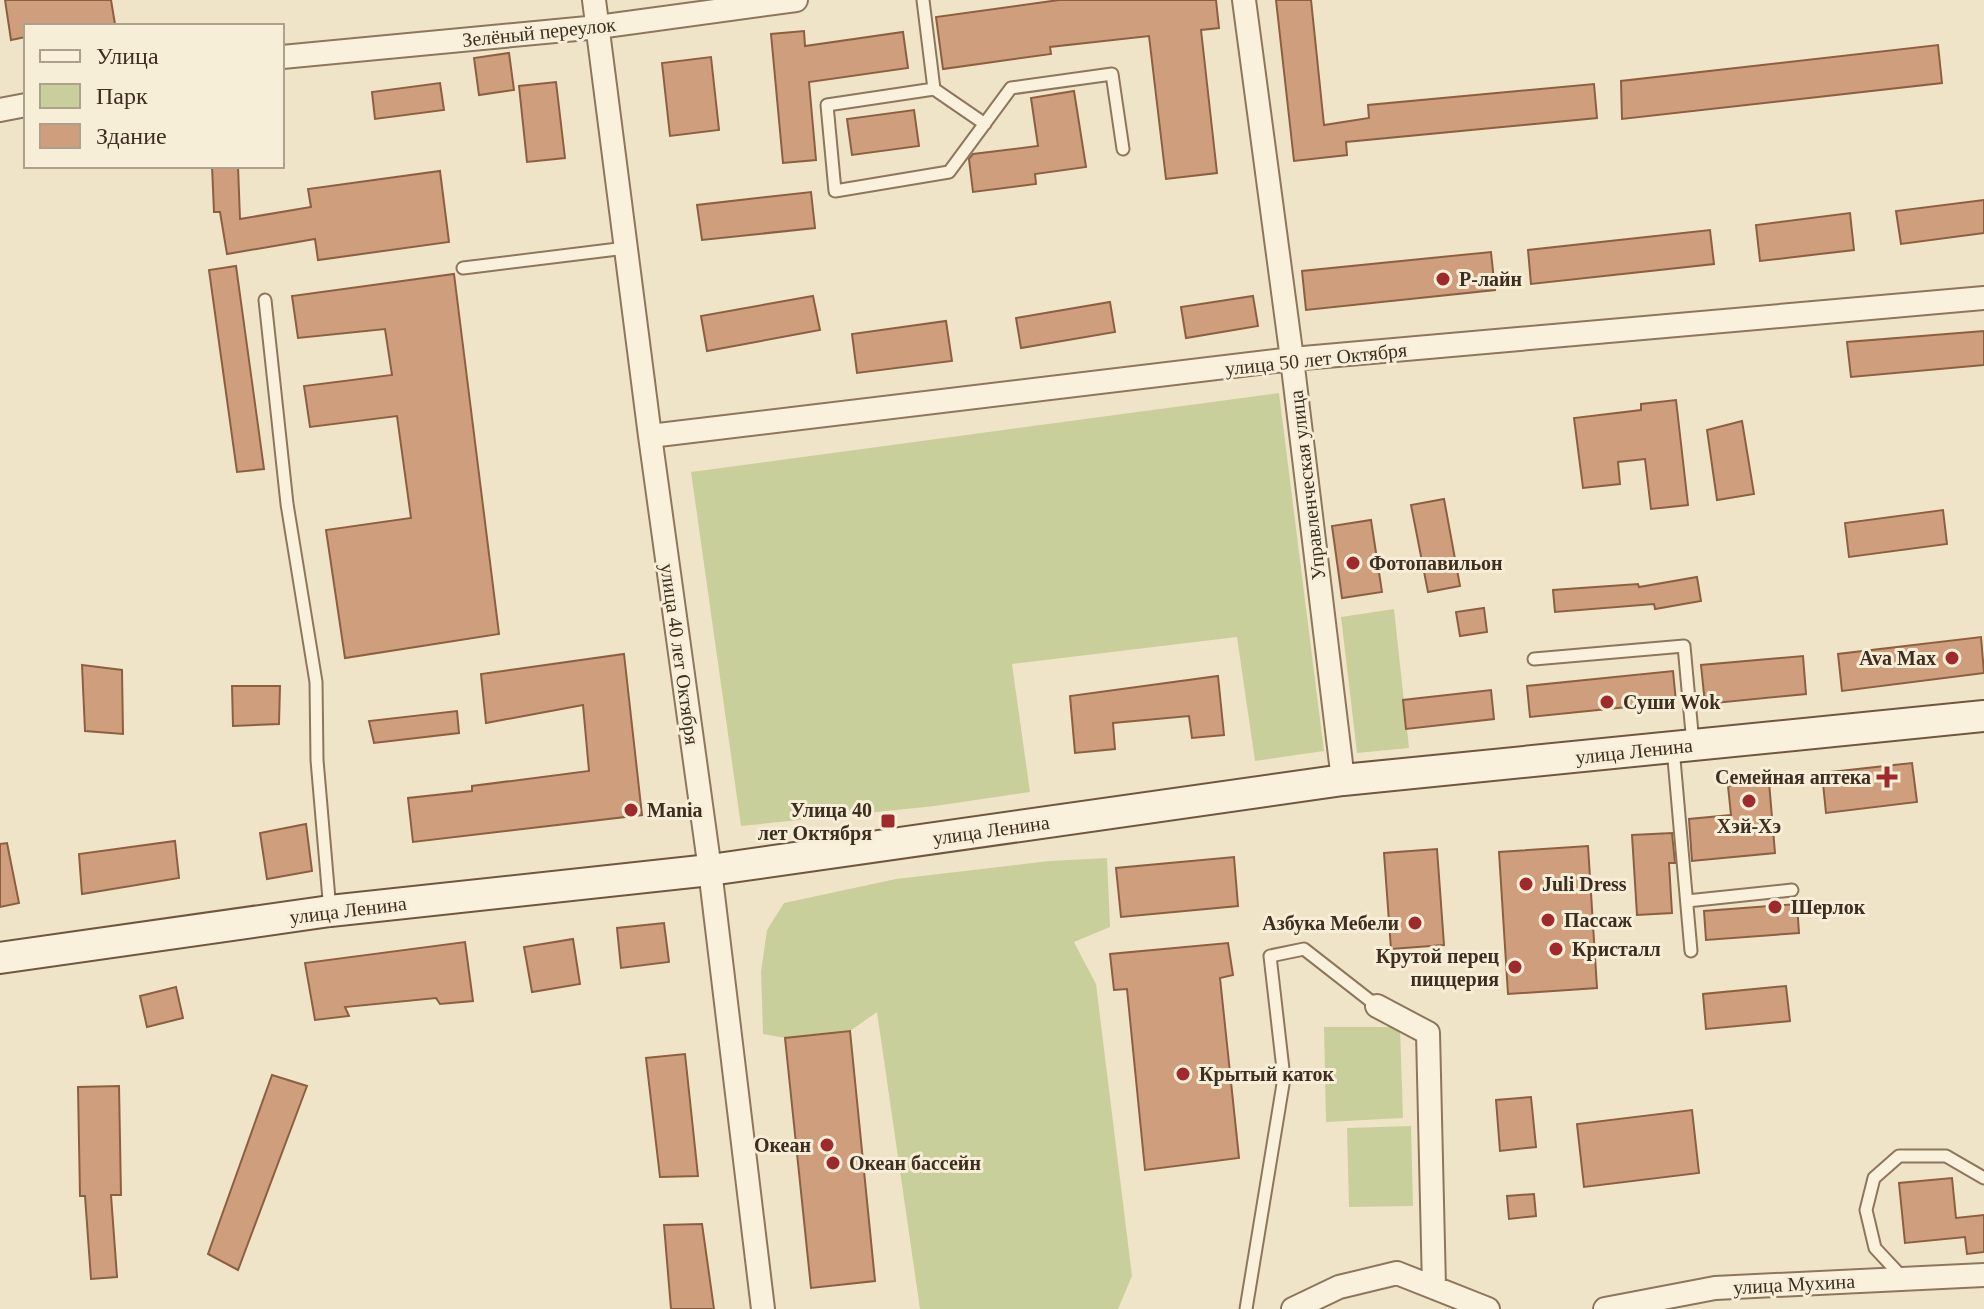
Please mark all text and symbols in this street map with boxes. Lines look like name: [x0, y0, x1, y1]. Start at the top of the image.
street label: Зелёный переулок: [461, 13, 617, 52]
legend: [24, 24, 284, 168]
text: Улица: [96, 43, 159, 69]
text: Парк: [96, 83, 148, 109]
text: Здание: [96, 123, 167, 149]
place label: Р-лайн: [1459, 268, 1522, 290]
marker: Р-лайн: [1434, 270, 1452, 288]
street label: улица 50 лет Октября: [1224, 338, 1408, 380]
street label: Управленческая улица: [1284, 389, 1331, 581]
place label: Фотопавильон: [1369, 552, 1503, 574]
marker: Фотопавильон: [1344, 554, 1362, 572]
street label: улица 40 лет Октября: [655, 562, 704, 746]
place label: Ava Max: [1859, 647, 1936, 669]
marker: Ava Max: [1943, 649, 1961, 667]
place label: Суши Wok: [1623, 691, 1721, 714]
marker: Суши Wok: [1598, 693, 1616, 711]
street label: улица Ленина: [1574, 734, 1694, 769]
place label: Семейная аптека: [1715, 766, 1871, 788]
marker: Семейная аптека: [1878, 768, 1896, 786]
marker: Хэй-Хэ: [1740, 792, 1758, 810]
place label: Mania: [647, 799, 703, 821]
place label: Улица 40 лет Октября: [758, 799, 872, 845]
marker: Mania: [622, 801, 640, 819]
street label: улица Ленина: [931, 811, 1051, 850]
marker: Улица 40 лет Октября: [879, 812, 897, 830]
place label: Хэй-Хэ: [1717, 815, 1781, 837]
place label: Juli Dress: [1542, 873, 1627, 895]
marker: Juli Dress: [1517, 875, 1535, 893]
street label: улица Ленина: [288, 892, 408, 929]
place label: Шерлок: [1791, 896, 1866, 919]
marker: Шерлок: [1766, 898, 1784, 916]
place label: Пассаж: [1564, 909, 1633, 931]
marker: Пассаж: [1539, 911, 1557, 929]
place label: Азбука Мебели: [1262, 912, 1399, 935]
marker: Азбука Мебели: [1406, 914, 1424, 932]
place label: Кристалл: [1572, 938, 1661, 961]
marker: Кристалл: [1547, 940, 1565, 958]
place label: Крутой перец пиццерия: [1376, 945, 1499, 991]
marker: Крутой перец пиццерия: [1506, 958, 1524, 976]
place label: Крытый каток: [1199, 1063, 1334, 1086]
marker: Крытый каток: [1174, 1065, 1192, 1083]
place label: Океан: [754, 1134, 811, 1156]
marker: Океан: [818, 1136, 836, 1154]
place label: Океан бассейн: [849, 1152, 981, 1174]
marker: Океан бассейн: [824, 1154, 842, 1172]
street label: улица Мухина: [1733, 1270, 1856, 1299]

